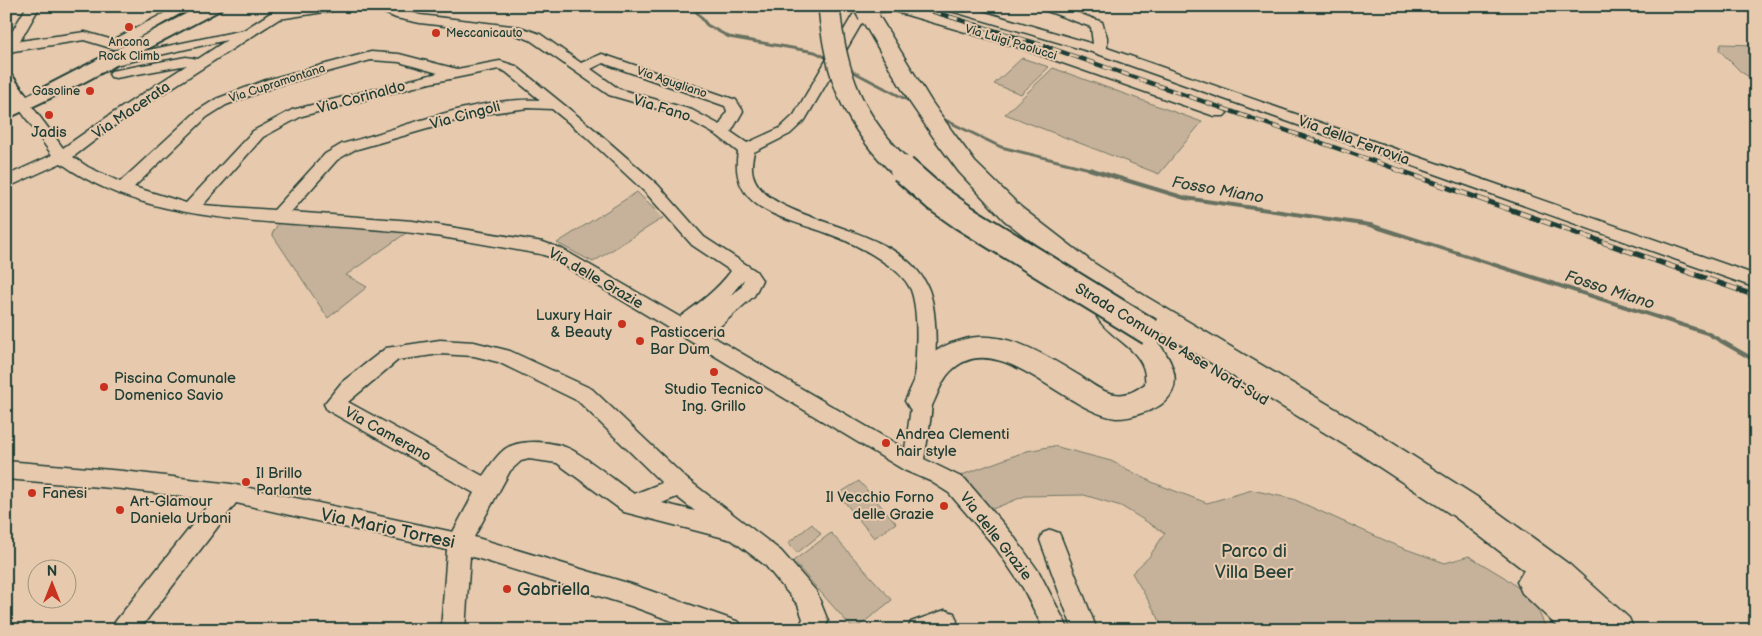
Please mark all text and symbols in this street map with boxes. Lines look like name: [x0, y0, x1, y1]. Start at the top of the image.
marker: Ancona Rock Climb: [123, 21, 135, 33]
street label: Via Luigi Paolucci: [963, 21, 1059, 64]
place label: Meccanicauto: [446, 26, 523, 41]
marker: Meccanicauto: [430, 27, 442, 39]
place label: Ancona Rock Climb: [98, 35, 160, 64]
street label: Via Cupramontana: [227, 61, 327, 106]
street label: Via Agugliano: [635, 63, 709, 102]
street label: Via Macerata: [89, 77, 174, 143]
street label: Via Corinaldo: [315, 77, 407, 118]
place label: Gasoline: [32, 84, 80, 99]
marker: Gasoline: [84, 85, 96, 97]
street label: Via Fano: [631, 91, 693, 126]
street label: Via Cingoli: [428, 97, 502, 134]
marker: Jadis: [43, 109, 55, 121]
street label: Via della Ferrovia: [1295, 111, 1412, 169]
place label: Jadis: [31, 123, 67, 142]
water label: Fosso Miano: [1170, 173, 1265, 208]
street label: Via delle Grazie: [545, 244, 647, 313]
water label: Fosso Miano: [1562, 267, 1657, 314]
street label: Strada Comunale Asse Nord-Sud: [1071, 279, 1272, 410]
place label: Luxury Hair & Beauty: [536, 306, 613, 342]
marker: Luxury Hair & Beauty: [616, 318, 628, 330]
place label: Pasticceria Bar Dum: [650, 323, 725, 359]
marker: Pasticceria Bar Dum: [634, 335, 646, 347]
marker: Studio Tecnico Ing. Grillo: [708, 366, 720, 378]
place label: Piscina Comunale Domenico Savio: [114, 369, 236, 405]
place label: Studio Tecnico Ing. Grillo: [665, 380, 763, 416]
marker: Piscina Comunale Domenico Savio: [98, 381, 110, 393]
street label: Via Camerano: [341, 403, 435, 466]
place label: Andrea Clementi hair style: [896, 425, 1009, 461]
marker: Andrea Clementi hair style: [880, 437, 892, 449]
place label: Il Brillo Parlante: [256, 464, 312, 500]
marker: Il Brillo Parlante: [240, 476, 252, 488]
place label: Fanesi: [42, 484, 87, 503]
marker: Fanesi: [26, 487, 38, 499]
place label: Il Vecchio Forno delle Grazie: [826, 488, 934, 524]
street label: Via delle Grazie: [955, 488, 1036, 584]
place label: Art-Glamour Daniela Urbani: [130, 492, 231, 528]
marker: Il Vecchio Forno delle Grazie: [938, 500, 950, 512]
marker: Art-Glamour Daniela Urbani: [114, 504, 126, 516]
street label: Via Mario Torresi: [319, 504, 457, 553]
park label: Parco di Villa Beer: [1215, 541, 1294, 583]
north arrow: [28, 558, 78, 608]
text: N: [47, 563, 57, 580]
place label: Gabriella: [517, 579, 590, 600]
marker: Gabriella: [501, 583, 513, 595]

